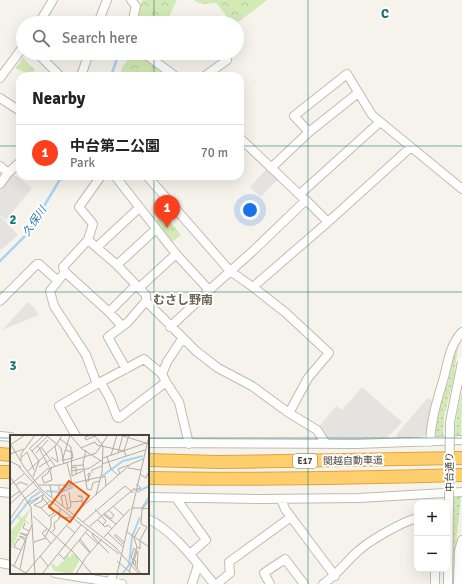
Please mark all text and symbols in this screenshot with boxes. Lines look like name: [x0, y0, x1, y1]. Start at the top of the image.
text: C: [381, 6, 389, 22]
search box: [16, 16, 244, 60]
icon: search: [30, 27, 52, 49]
text: Search here: [62, 29, 138, 47]
text: Nearby: [32, 88, 85, 109]
text: 中台第二公園: [70, 137, 160, 155]
text: 1: [41, 145, 49, 161]
text: 70 m: [201, 145, 228, 161]
text: Park: [70, 155, 95, 171]
pin: 1: [154, 195, 180, 228]
your location: [240, 200, 260, 220]
water label: 久保川: [20, 203, 50, 239]
text: 2: [9, 212, 17, 228]
district label: むさし野南: [153, 293, 213, 308]
text: 3: [9, 358, 17, 374]
inset map: [10, 435, 149, 574]
street label: 中台通り: [444, 452, 456, 492]
road number: E17: [293, 454, 317, 468]
street label: 関越自動車道: [323, 454, 383, 468]
map controls: [414, 500, 450, 572]
button: +: [414, 500, 450, 536]
button: −: [414, 536, 450, 572]

